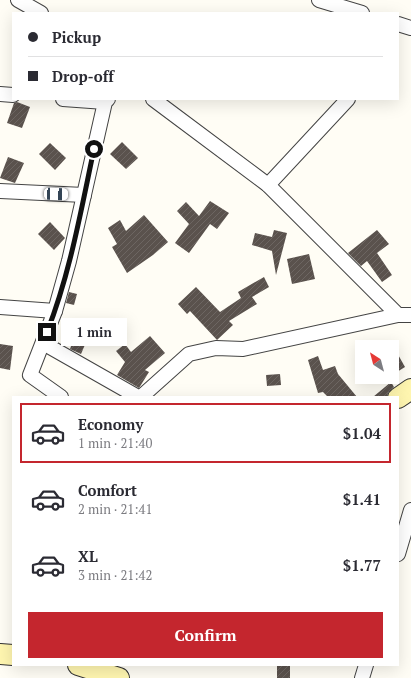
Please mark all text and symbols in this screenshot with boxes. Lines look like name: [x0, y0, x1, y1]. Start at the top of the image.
text: Pickup: [52, 27, 101, 47]
text: Drop-off: [52, 66, 114, 86]
route start: [85, 140, 103, 158]
car: [44, 188, 68, 200]
callout: 1 min: [61, 318, 127, 346]
route end: [38, 323, 56, 341]
text: 1 min: [76, 323, 112, 341]
north arrow: [355, 340, 399, 384]
map controls: [355, 340, 399, 384]
text: Economy: [78, 414, 143, 434]
icon: car: [30, 415, 66, 451]
text: $1.04: [343, 423, 381, 443]
text: 1 min · 21:40: [78, 434, 152, 452]
text: Comfort: [78, 480, 137, 500]
icon: car: [30, 481, 66, 517]
text: $1.41: [343, 489, 381, 509]
text: 2 min · 21:41: [78, 500, 152, 518]
text: XL: [78, 546, 98, 566]
icon: car: [30, 547, 66, 583]
text: $1.77: [343, 555, 381, 575]
text: 3 min · 21:42: [78, 566, 152, 584]
button: Confirm: [28, 612, 383, 658]

